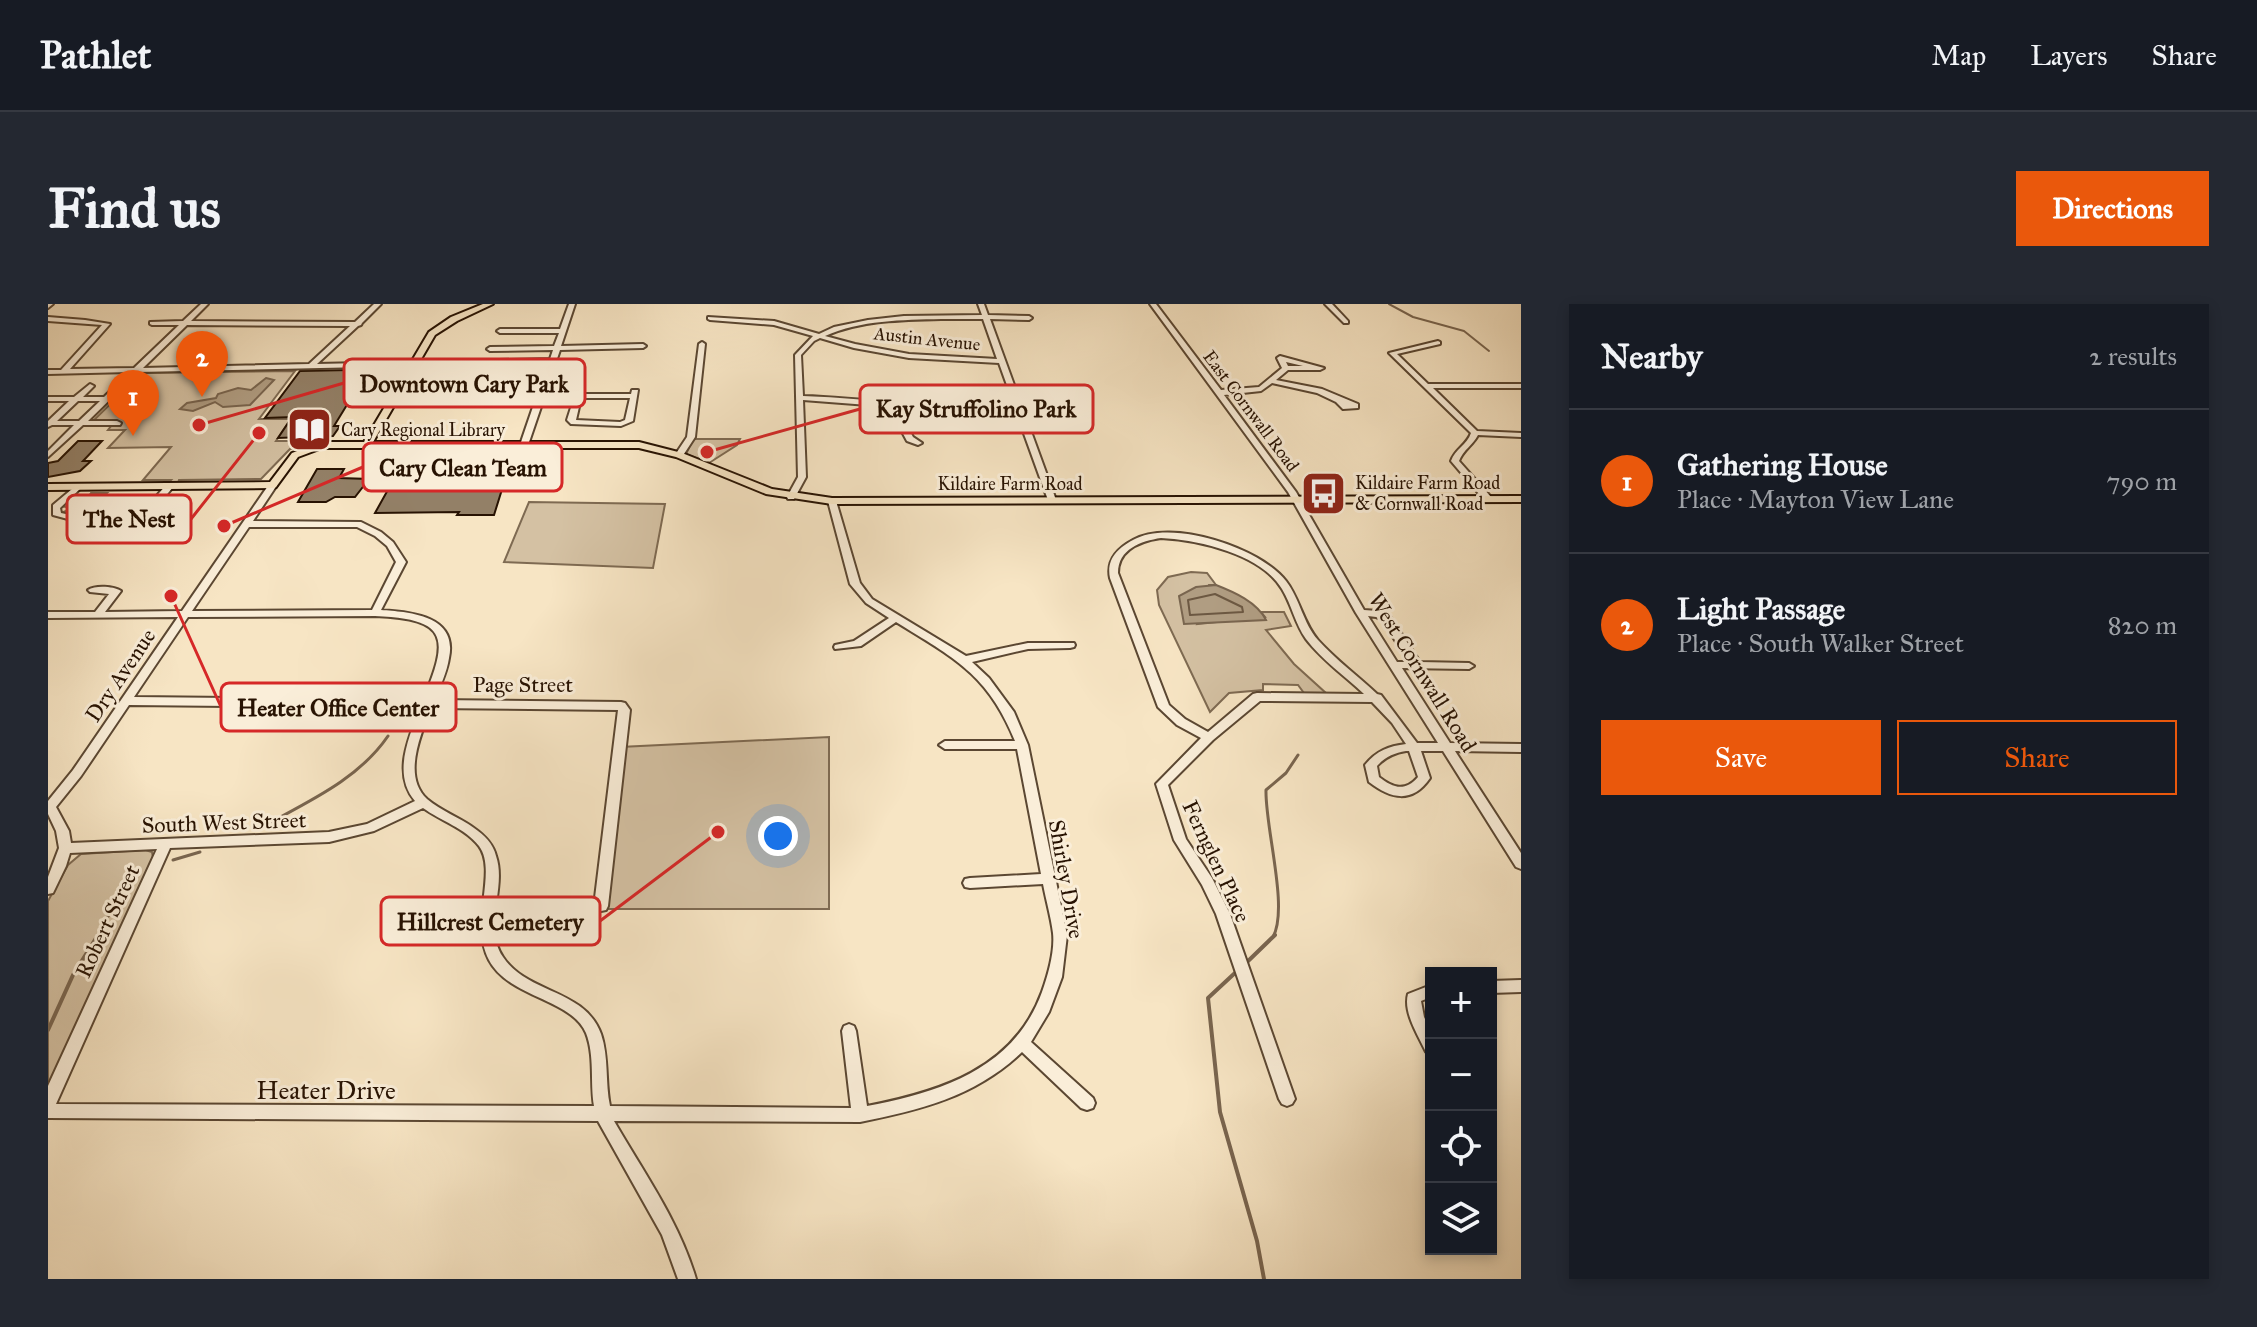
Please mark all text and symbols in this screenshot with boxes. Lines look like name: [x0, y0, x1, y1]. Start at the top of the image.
text: Pathlet: [40, 32, 151, 78]
text: Map: [1931, 38, 1986, 73]
text: Layers: [2030, 38, 2108, 73]
text: Share: [2152, 38, 2217, 73]
button: Directions: [2016, 171, 2209, 246]
text: Find us: [48, 174, 221, 242]
street label: Austin Avenue: [872, 322, 981, 356]
pin: 2: [176, 331, 228, 397]
text: Nearby: [1601, 336, 1703, 377]
text: 2 results: [2089, 340, 2177, 372]
street label: East Cornwall Road: [1198, 346, 1304, 476]
callout: Downtown Cary Park: [344, 359, 585, 407]
text: Downtown Cary Park: [359, 369, 570, 399]
pin: 1: [107, 370, 159, 436]
callout: Kay Struffolino Park: [860, 385, 1093, 433]
text: Kay Struffolino Park: [876, 394, 1077, 424]
library icon: Cary Regional Library: [286, 406, 334, 454]
place label: Cary Regional Library: [341, 419, 505, 442]
callout: Cary Clean Team: [363, 443, 562, 491]
text: Gathering House: [1677, 447, 1888, 483]
text: Cary Clean Team: [379, 453, 548, 483]
text: 1: [1622, 465, 1632, 497]
text: 790 m: [2107, 465, 2177, 497]
bus stop icon: Kildaire Farm Road & Cornwall Road: [1300, 469, 1348, 517]
place label: Kildaire Farm Road & Cornwall Road: [1355, 472, 1500, 515]
street label: Kildaire Farm Road: [937, 473, 1083, 495]
text: Place · Mayton View Lane: [1677, 483, 1954, 515]
callout: The Nest: [67, 495, 191, 543]
text: The Nest: [82, 504, 176, 534]
street label: West Cornwall Road: [1363, 588, 1483, 757]
text: Light Passage: [1677, 591, 1845, 627]
text: 2: [1621, 609, 1633, 641]
text: 820 m: [2108, 609, 2177, 641]
street label: Dry Avenue: [79, 623, 161, 727]
text: Place · South Walker Street: [1677, 627, 1964, 659]
street label: Page Street: [473, 671, 573, 698]
callout: Heater Office Center: [221, 683, 456, 731]
text: Heater Office Center: [237, 693, 440, 723]
button: Save: [1601, 720, 1881, 795]
button: Share: [1897, 720, 2177, 795]
street label: Fernglen Place: [1177, 796, 1257, 926]
street label: South West Street: [141, 806, 307, 839]
your location: [758, 816, 798, 856]
street label: Shirley Drive: [1043, 818, 1090, 940]
street label: Robert Street: [69, 860, 146, 982]
callout: Hillcrest Cemetery: [381, 897, 600, 945]
text: Hillcrest Cemetery: [397, 907, 585, 937]
map controls: [1425, 967, 1497, 1255]
button: +: [1425, 967, 1497, 1039]
button: −: [1425, 1039, 1497, 1111]
street label: Heater Drive: [256, 1074, 396, 1106]
button: locate: [1425, 1111, 1497, 1183]
button: layers: [1425, 1183, 1497, 1255]

